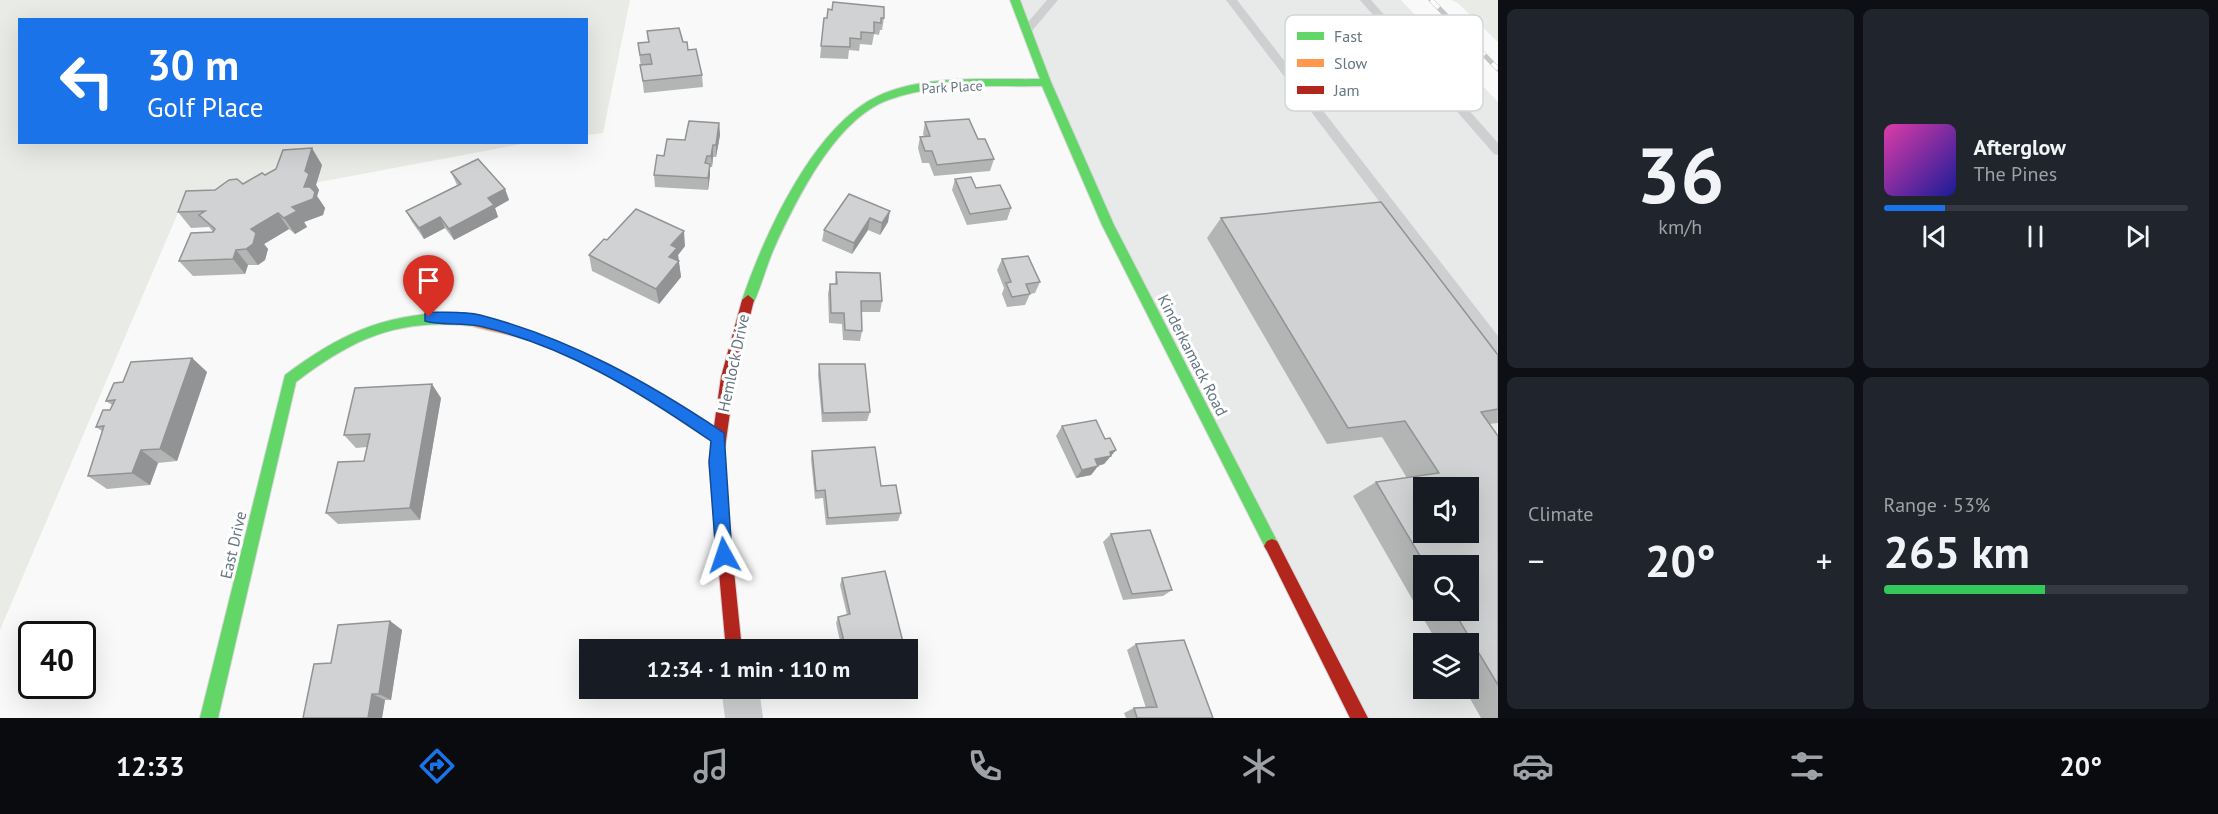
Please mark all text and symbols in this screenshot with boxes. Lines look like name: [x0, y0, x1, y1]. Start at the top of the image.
legend: [1285, 15, 1483, 111]
text: Fast: [1334, 26, 1363, 46]
text: 30 m: [147, 37, 239, 92]
icon: left: [48, 42, 126, 120]
text: Slow: [1334, 53, 1368, 73]
street label: Park Place: [921, 76, 983, 98]
text: Jam: [1333, 80, 1360, 100]
text: Golf Place: [147, 90, 263, 124]
text: 36: [1636, 124, 1724, 225]
text: Afterglow: [1974, 133, 2066, 161]
text: The Pines: [1974, 161, 2057, 187]
text: km/h: [1658, 214, 1702, 240]
icon: previous: [1918, 220, 1951, 253]
icon: pause: [2019, 220, 2052, 253]
icon: next: [2121, 220, 2154, 253]
pin: [403, 255, 454, 317]
icon: arrive: [412, 264, 445, 297]
street label: Kinderkamack Road: [1154, 291, 1232, 419]
street label: Hemlock Drive: [713, 312, 753, 414]
map controls: [1413, 477, 1479, 699]
button: sound: [1413, 477, 1479, 543]
text: Range · 53%: [1884, 492, 1990, 518]
text: Climate: [1528, 501, 1594, 527]
street label: East Drive: [216, 509, 250, 581]
text: 265 km: [1884, 522, 2030, 580]
position arrow: [692, 523, 756, 587]
text: 20°: [1645, 531, 1716, 589]
text: −: [1528, 539, 1545, 582]
text: +: [1816, 539, 1832, 582]
button: search: [1413, 555, 1479, 621]
speed limit sign: 40: [18, 621, 96, 699]
button: layers: [1413, 633, 1479, 699]
text: 12:34 · 1 min · 110 m: [647, 655, 850, 683]
icon: directions: [416, 745, 458, 787]
icon: music: [690, 745, 732, 787]
icon: phone: [964, 745, 1006, 787]
icon: climate: [1238, 745, 1280, 787]
icon: car: [1512, 745, 1554, 787]
icon: filters: [1786, 745, 1828, 787]
text: 12:33: [116, 749, 184, 783]
text: 20°: [2060, 749, 2102, 783]

